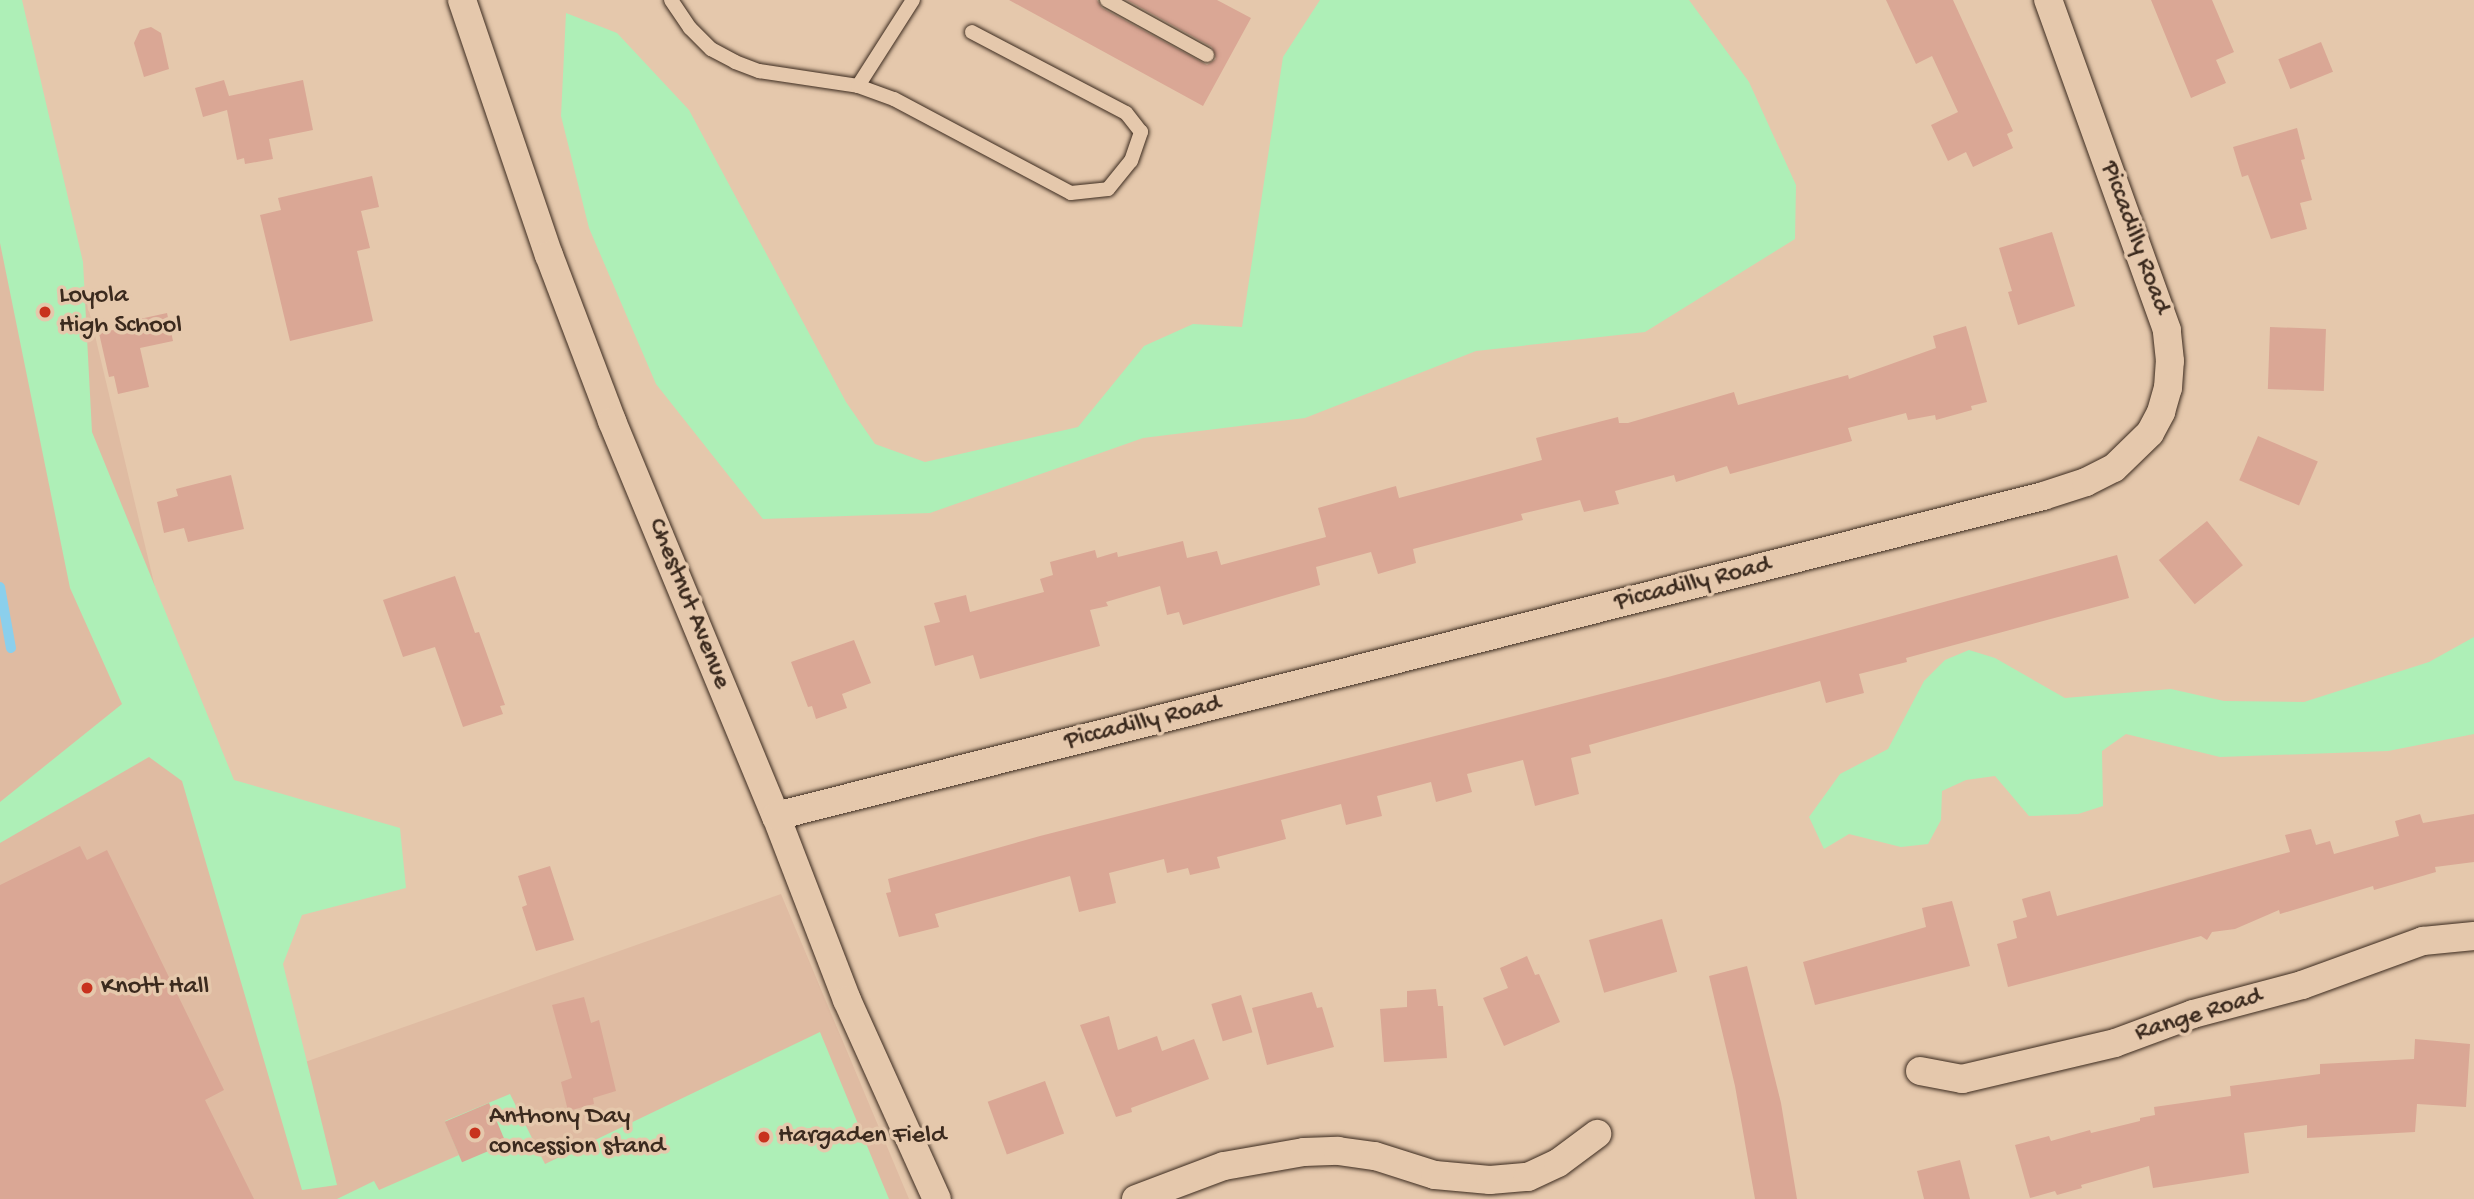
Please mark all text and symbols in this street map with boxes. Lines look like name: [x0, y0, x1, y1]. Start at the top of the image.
street label: Piccadilly Road: [2092, 157, 2176, 319]
place label: Loyola High School: [59, 281, 182, 342]
marker: Loyola High School: [37, 304, 53, 320]
street label: Chestnut Avenue: [640, 514, 736, 694]
street label: Piccadilly Road: [1612, 550, 1774, 620]
street label: Piccadilly Road: [1062, 689, 1224, 759]
place label: Knott Hall: [101, 972, 209, 1004]
marker: Knott Hall: [79, 980, 95, 996]
street label: Range Road: [2132, 982, 2266, 1050]
place label: Anthony Day concession stand: [489, 1102, 665, 1164]
place label: Hargaden Field: [778, 1121, 946, 1153]
marker: Anthony Day concession stand: [467, 1125, 483, 1141]
marker: Hargaden Field: [756, 1129, 772, 1145]

